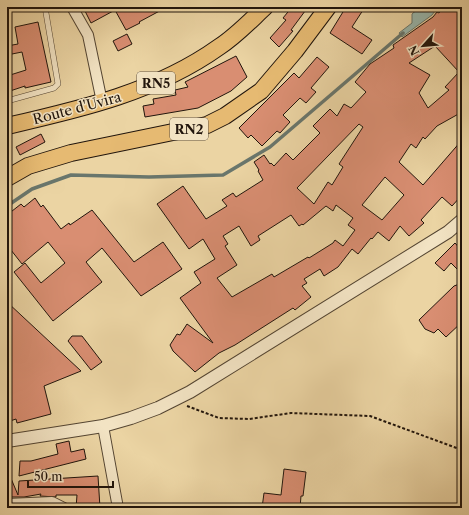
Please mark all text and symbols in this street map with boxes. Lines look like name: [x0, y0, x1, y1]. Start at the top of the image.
north arrow: [403, 26, 443, 66]
text: N: [405, 43, 422, 58]
road number: RN5: [137, 72, 175, 94]
street label: Route d'Uvira: [31, 87, 124, 128]
road number: RN2: [170, 118, 208, 140]
scale bar: [28, 463, 113, 489]
text: 50 m: [34, 469, 63, 484]

